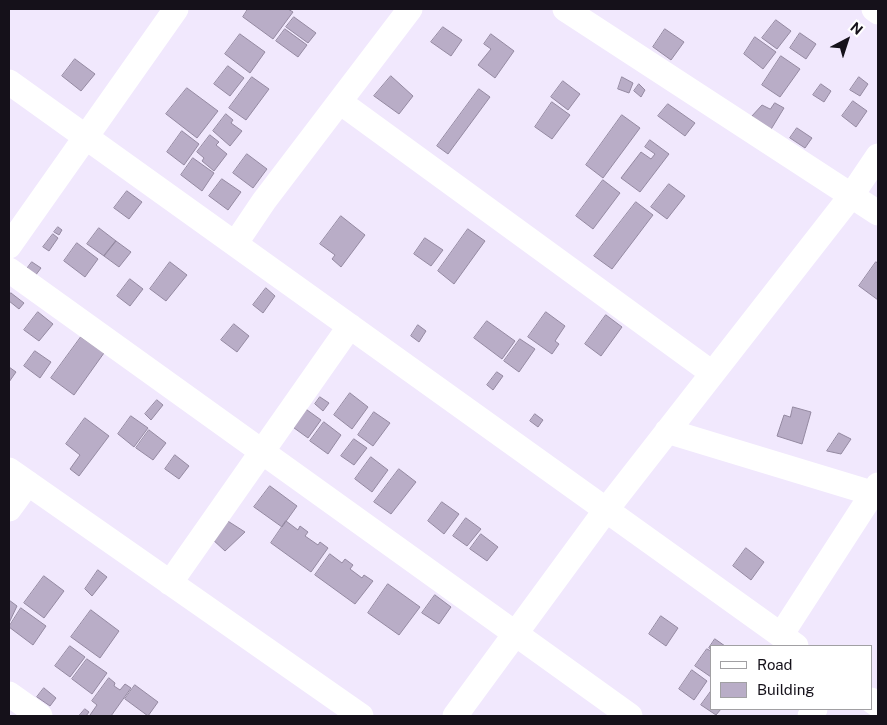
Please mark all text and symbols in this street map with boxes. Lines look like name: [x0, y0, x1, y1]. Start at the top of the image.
north arrow: [822, 15, 872, 65]
text: N: [847, 19, 866, 38]
legend: [710, 645, 872, 710]
text: Road: [757, 656, 793, 673]
text: Building: [757, 681, 815, 698]

